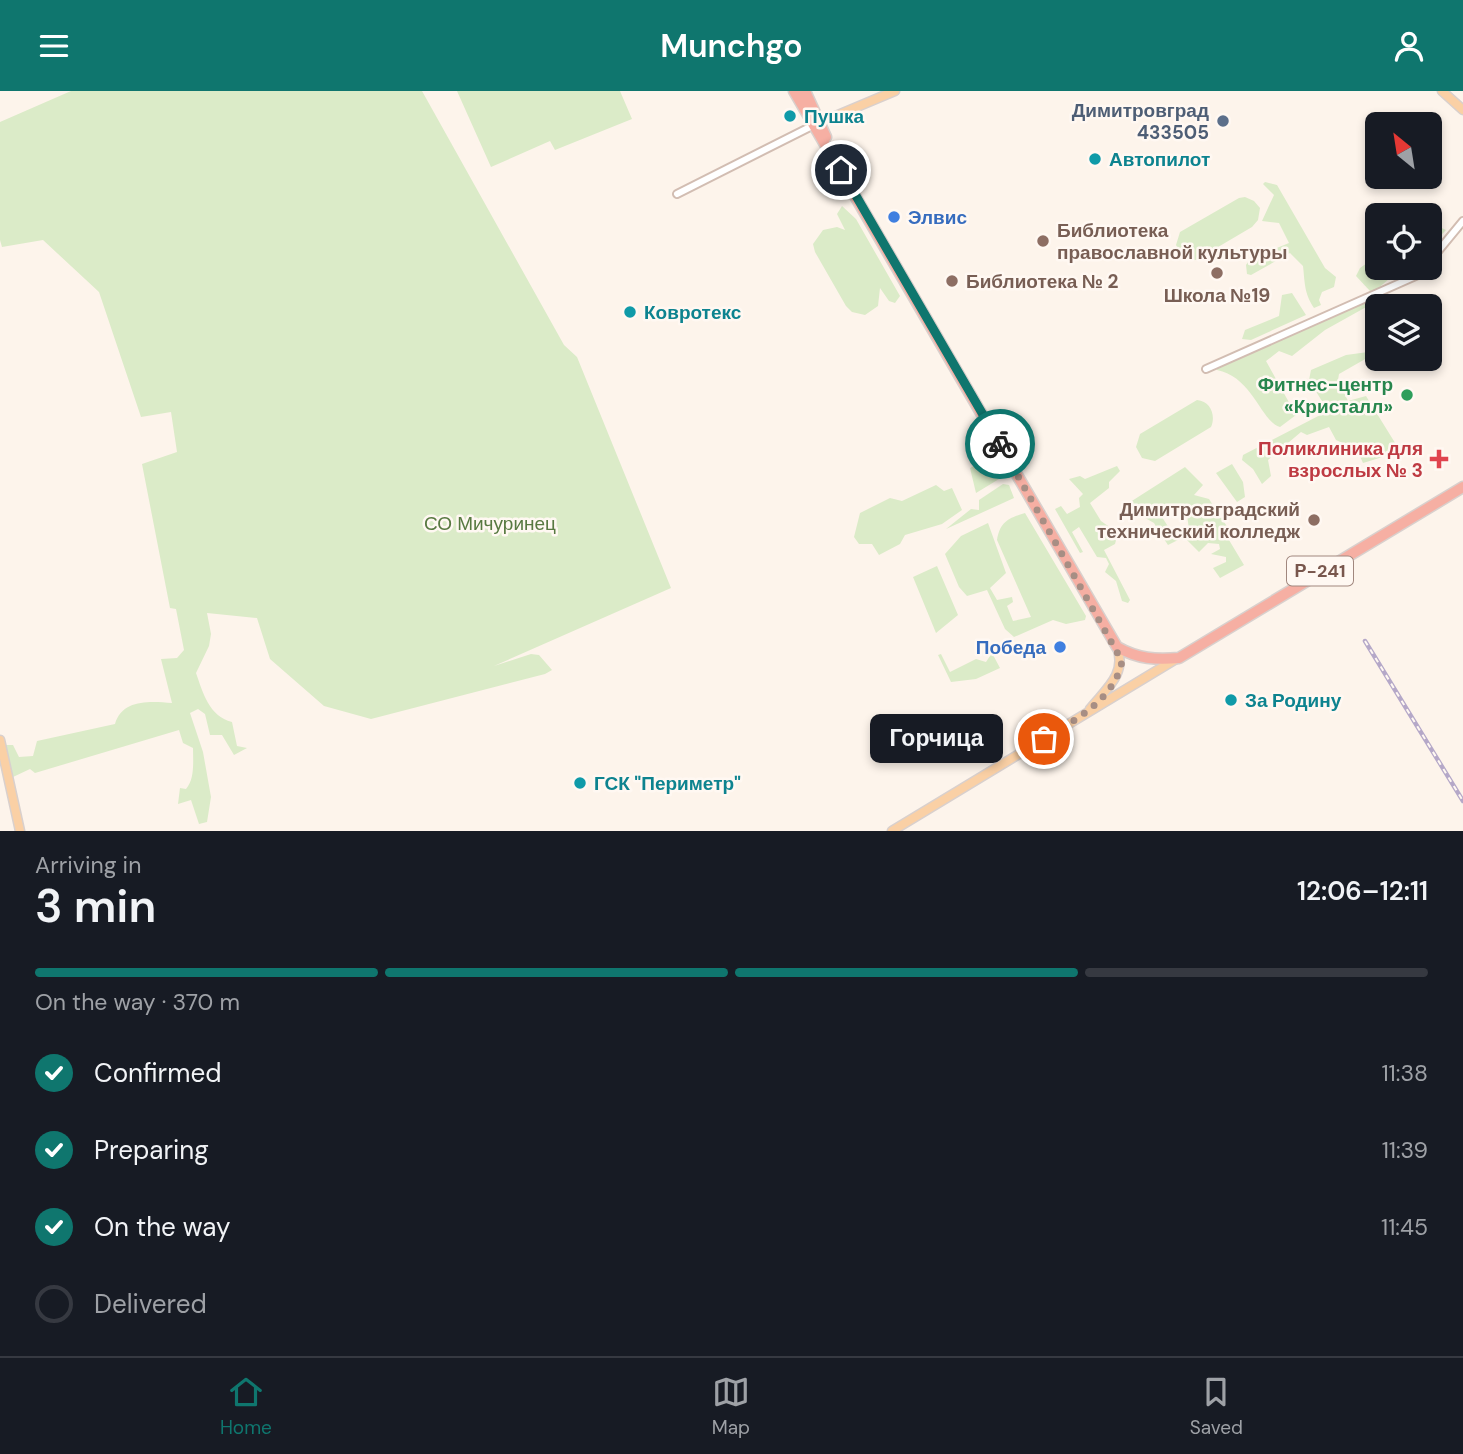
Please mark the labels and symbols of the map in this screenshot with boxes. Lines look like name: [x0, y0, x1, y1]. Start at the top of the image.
place label: Димитровград 433505: [1072, 98, 1209, 145]
place label: Пушка: [804, 104, 865, 129]
marker: Пушка: [782, 108, 798, 124]
north arrow: [1365, 112, 1442, 189]
marker: Димитровград 433505: [1215, 113, 1231, 129]
pin: [811, 140, 871, 200]
place label: Автопилот: [1109, 147, 1210, 172]
marker: Автопилот: [1087, 151, 1103, 167]
place label: Элвис: [908, 205, 967, 230]
marker: Элвис: [886, 209, 902, 225]
place label: Библиотека православной культуры: [1057, 218, 1287, 265]
marker: Библиотека православной культуры: [1035, 233, 1051, 249]
marker: Школа №19: [1209, 265, 1225, 281]
place label: Библиотека № 2: [966, 269, 1119, 294]
marker: Библиотека № 2: [944, 273, 960, 289]
place label: Школа №19: [1164, 283, 1270, 308]
place label: Ковротекс: [644, 300, 742, 325]
marker: Ковротекс: [622, 304, 638, 320]
place label: Фитнес-центр «Кристалл»: [1258, 372, 1393, 419]
marker: Фитнес-центр «Кристалл»: [1399, 387, 1415, 403]
courier: [965, 409, 1035, 479]
place label: Поликлиника для взрослых № 3: [1258, 436, 1423, 483]
marker: Поликлиника для взрослых № 3: [1429, 449, 1449, 469]
place label: Димитровградский технический колледж: [1097, 497, 1301, 544]
park label: СО Мичуринец: [424, 511, 556, 536]
marker: Димитровградский технический колледж: [1306, 512, 1322, 528]
road number: Р-241: [1287, 557, 1353, 585]
place label: Победа: [976, 635, 1046, 660]
marker: Победа: [1052, 639, 1068, 655]
place label: За Родину: [1245, 688, 1342, 713]
marker: За Родину: [1223, 692, 1239, 708]
pin: [1014, 709, 1074, 769]
callout: Горчица: [869, 715, 1002, 763]
place label: ГСК "Периметр": [594, 771, 741, 796]
marker: ГСК "Периметр": [572, 775, 588, 791]

